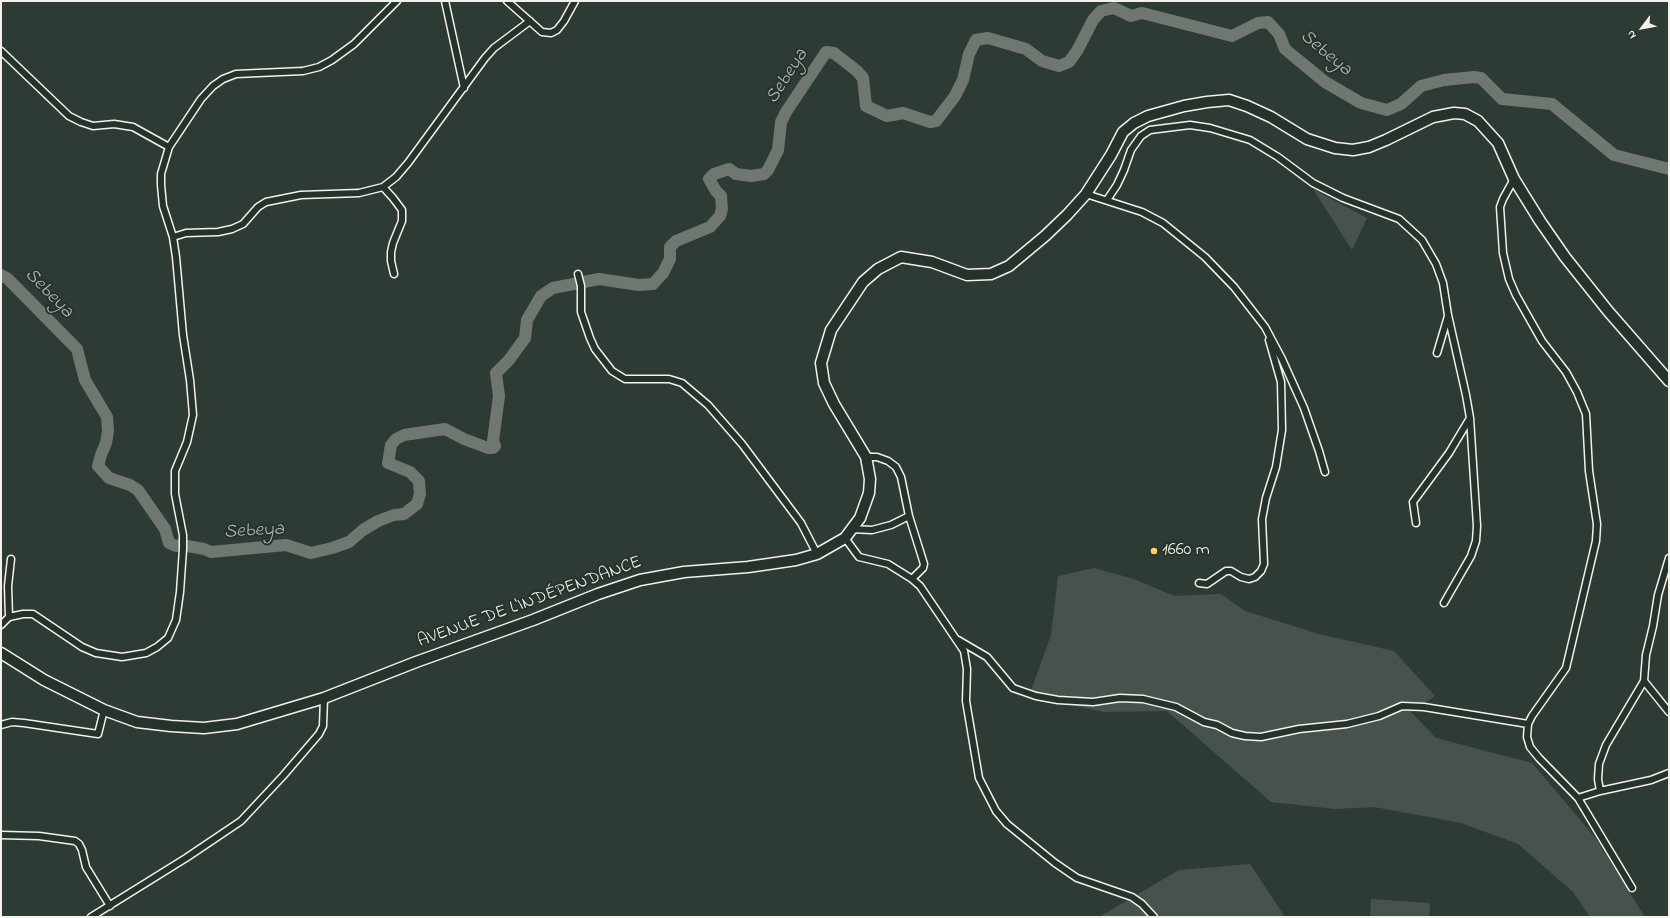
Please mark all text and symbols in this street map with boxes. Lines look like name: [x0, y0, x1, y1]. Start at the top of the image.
north arrow: [1622, 8, 1662, 48]
water label: Sebeya: [1295, 26, 1355, 82]
text: N: [1623, 27, 1641, 42]
water label: Sebeya: [762, 46, 814, 108]
water label: Sebeya: [19, 264, 77, 324]
water label: Sebeya: [223, 519, 285, 545]
place label: 1660 m: [1162, 540, 1210, 562]
marker: 1660 m: [1149, 546, 1159, 556]
street label: AVENUE DE L'INDÉPENDANCE: [415, 552, 645, 654]

